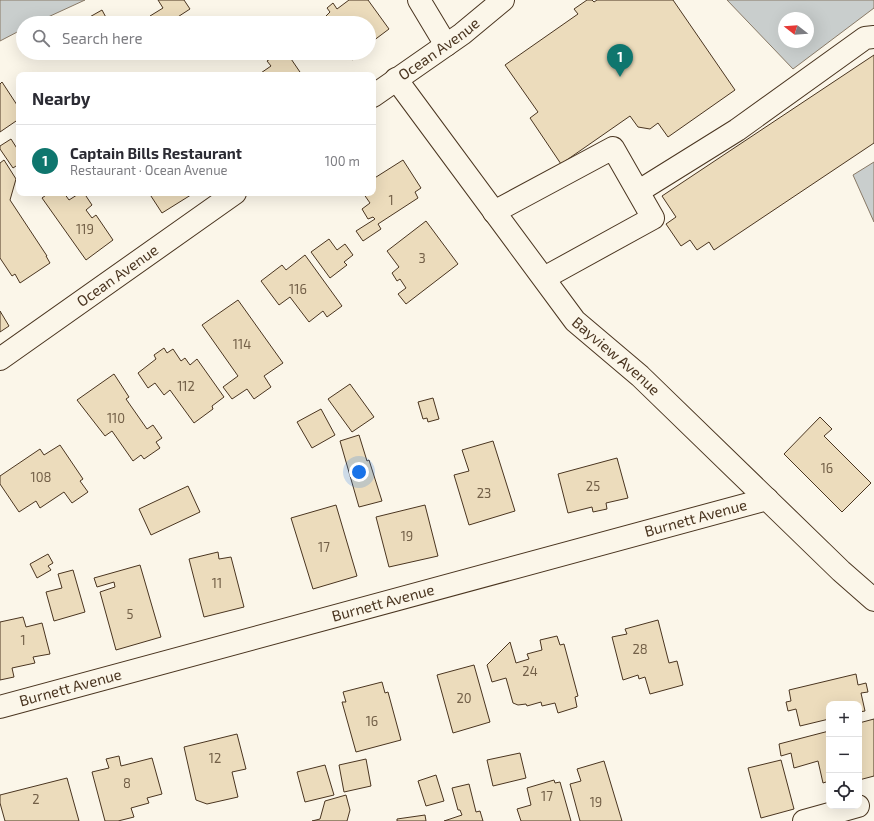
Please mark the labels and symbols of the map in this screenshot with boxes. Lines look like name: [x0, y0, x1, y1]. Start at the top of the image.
north arrow: [778, 12, 814, 48]
street label: Ocean Avenue: [395, 13, 483, 84]
pin: 1: [607, 44, 633, 77]
house number: 1: [388, 192, 394, 208]
house number: 119: [76, 221, 94, 237]
street label: Ocean Avenue: [73, 240, 161, 310]
house number: 3: [418, 250, 426, 266]
house number: 116: [289, 281, 307, 297]
street label: Bayview Avenue: [569, 313, 664, 399]
house number: 114: [233, 336, 251, 352]
house number: 112: [177, 378, 195, 394]
house number: 110: [107, 410, 125, 426]
house number: 16: [821, 460, 833, 476]
your location: [349, 462, 369, 482]
house number: 108: [31, 469, 51, 485]
house number: 25: [586, 478, 600, 494]
house number: 23: [477, 485, 491, 501]
street label: Burnett Avenue: [642, 495, 749, 540]
house number: 19: [401, 528, 413, 544]
house number: 17: [318, 539, 330, 555]
house number: 11: [212, 575, 222, 591]
street label: Burnett Avenue: [330, 580, 436, 625]
house number: 5: [127, 606, 134, 622]
house number: 1: [20, 632, 26, 648]
house number: 28: [632, 641, 648, 657]
house number: 24: [522, 663, 538, 679]
street label: Burnett Avenue: [17, 664, 123, 709]
house number: 20: [456, 690, 472, 706]
house number: 16: [366, 713, 378, 729]
house number: 12: [209, 750, 221, 766]
house number: 8: [123, 775, 131, 791]
house number: 17: [541, 788, 553, 804]
house number: 2: [32, 791, 40, 807]
house number: 19: [590, 794, 602, 810]

